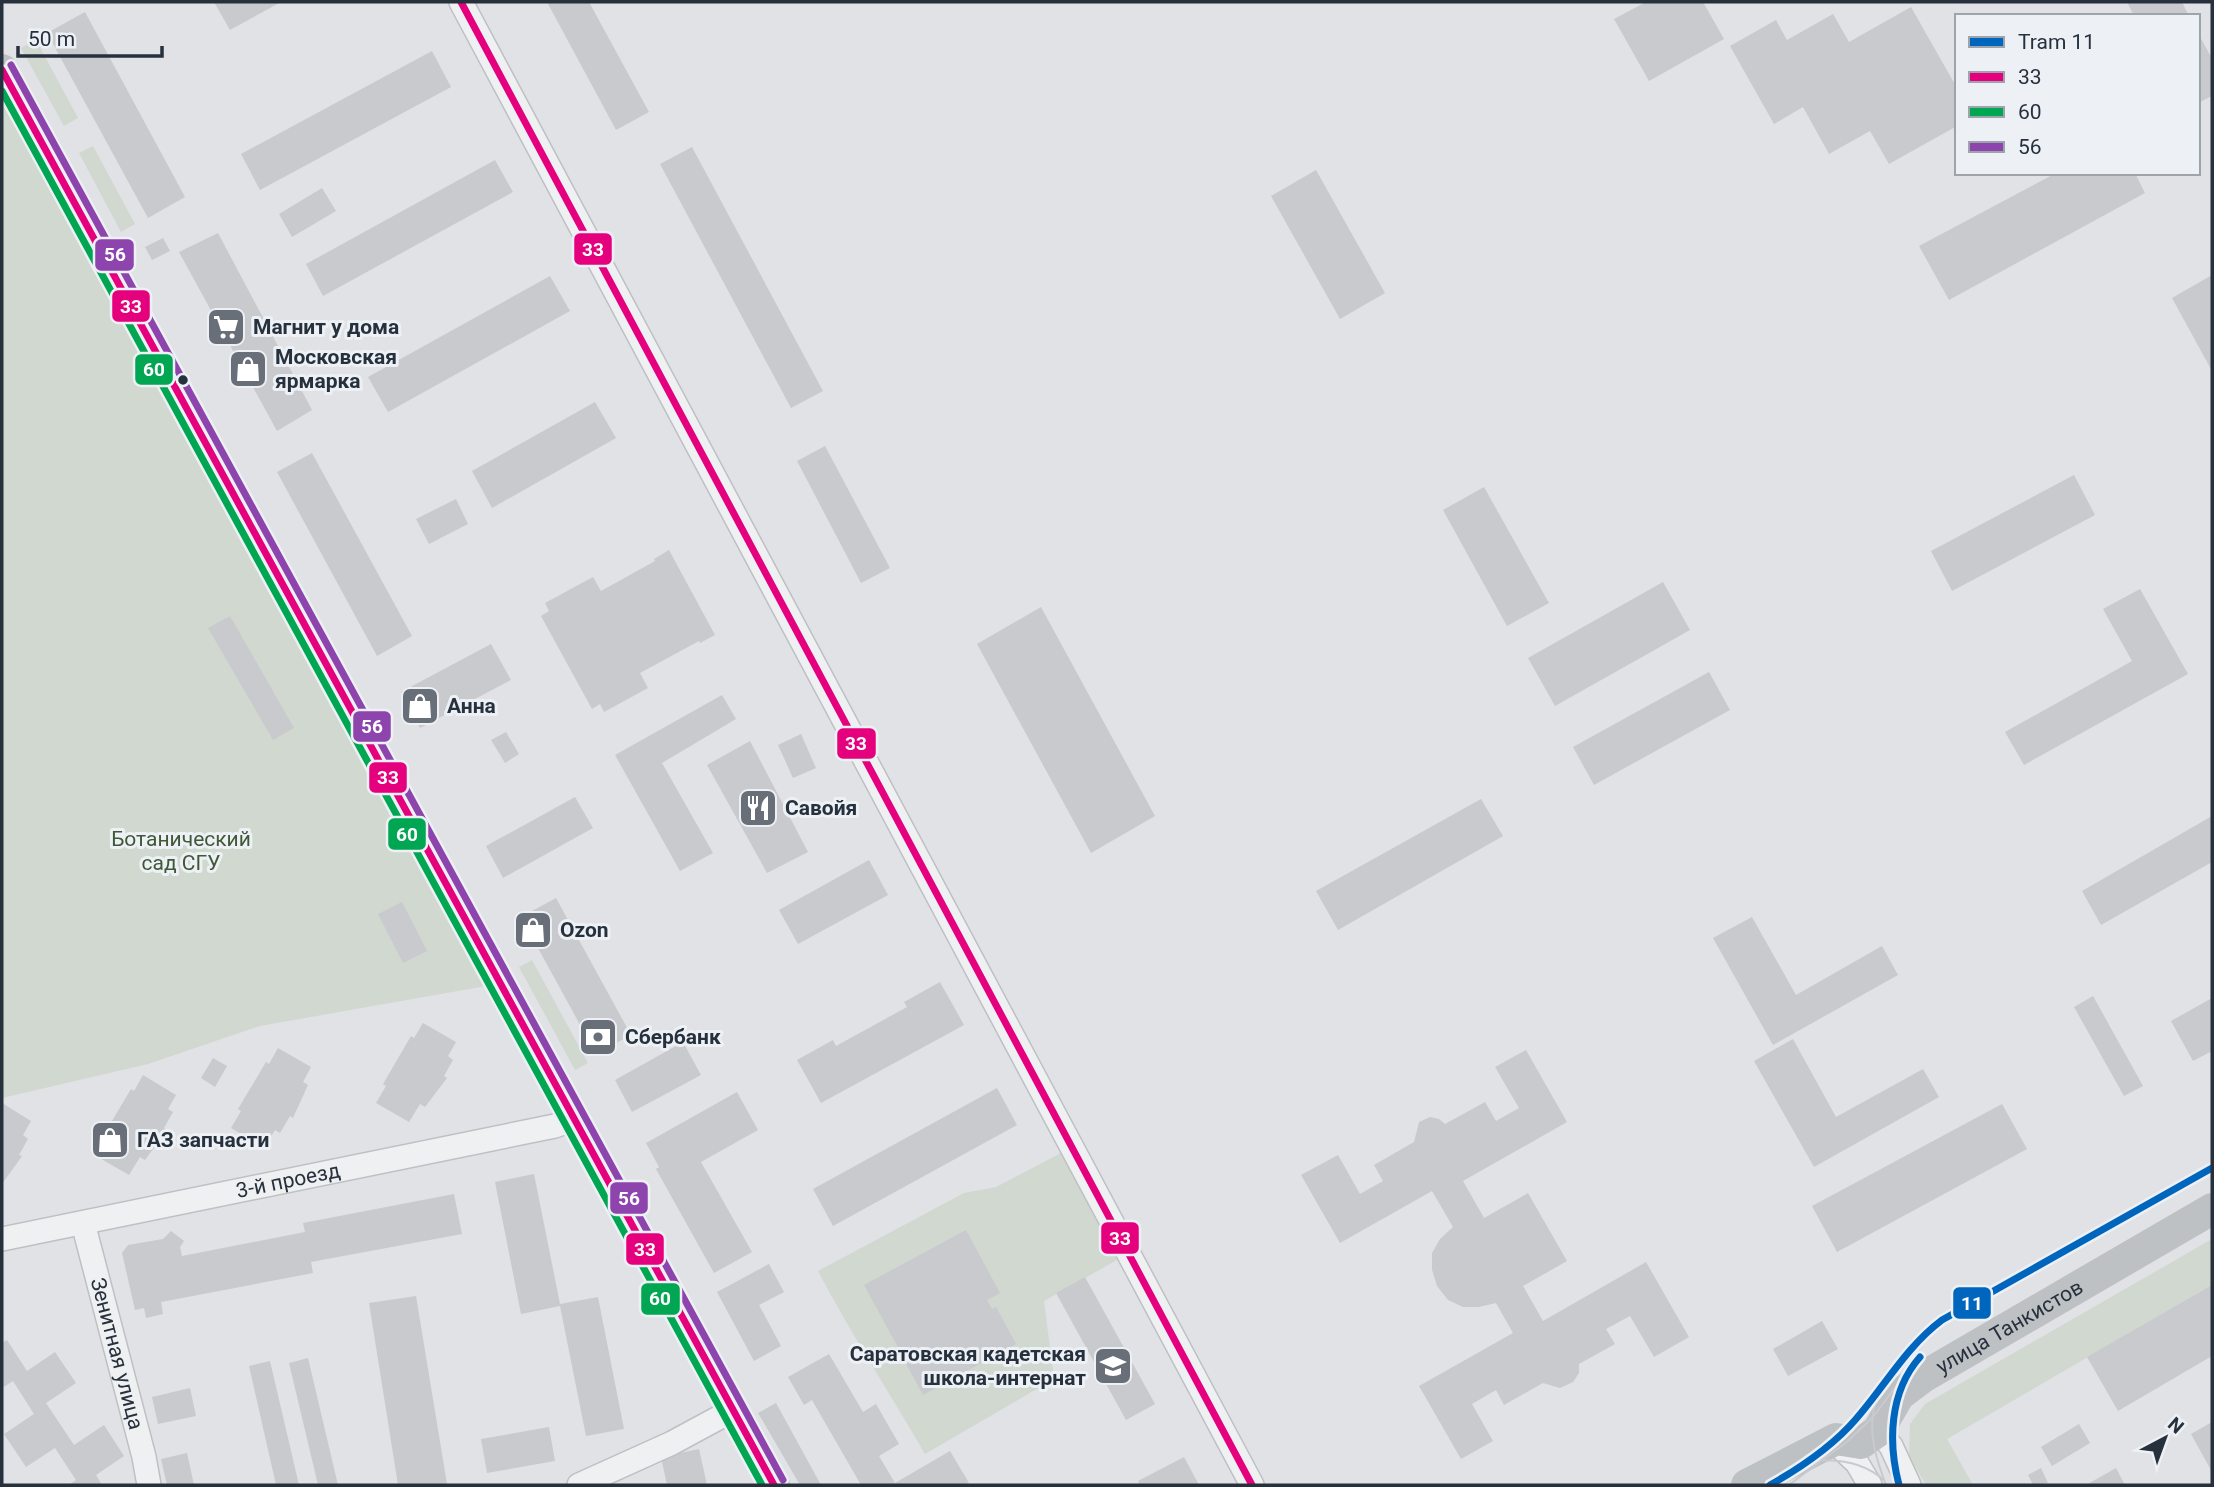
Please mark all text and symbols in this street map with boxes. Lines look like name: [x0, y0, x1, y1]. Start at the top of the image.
scale bar: [18, 14, 161, 58]
legend: [1955, 14, 2200, 175]
text: 50 m: [28, 27, 75, 51]
text: Tram 11: [2018, 30, 2095, 54]
text: 33: [2018, 65, 2042, 89]
text: 60: [2018, 100, 2042, 124]
text: 56: [2018, 135, 2042, 159]
line badge: 33: [573, 232, 613, 266]
line badge: 56: [94, 238, 135, 272]
text: 33: [582, 238, 604, 261]
text: 56: [104, 243, 126, 266]
line badge: 33: [111, 289, 151, 323]
text: 33: [120, 295, 142, 318]
supermarket icon: Магнит у дома: [205, 306, 247, 348]
place label: Магнит у дома: [253, 315, 399, 339]
place label: Московская ярмарка: [275, 345, 397, 393]
shop icon: Московская ярмарка: [227, 348, 269, 390]
line badge: 60: [134, 353, 174, 386]
text: 60: [143, 358, 165, 381]
unlabelled marker: [176, 373, 190, 387]
shop icon: Анна: [399, 685, 441, 727]
place label: Анна: [447, 694, 496, 718]
line badge: 56: [352, 710, 392, 743]
text: 56: [361, 715, 383, 738]
line badge: 33: [836, 727, 877, 760]
text: 33: [845, 732, 867, 755]
line badge: 33: [368, 761, 408, 794]
text: 33: [377, 766, 399, 789]
restaurant icon: Савойя: [737, 787, 779, 829]
place label: Савойя: [785, 796, 857, 820]
line badge: 60: [387, 817, 427, 851]
text: 60: [396, 823, 418, 846]
park label: Ботанический сад СГУ: [111, 827, 251, 875]
shop icon: Ozon: [512, 909, 554, 951]
place label: Ozon: [560, 918, 609, 942]
bank icon: Сбербанк: [577, 1016, 619, 1058]
place label: Сбербанк: [625, 1025, 721, 1049]
shop icon: ГАЗ запчасти: [89, 1119, 131, 1161]
place label: ГАЗ запчасти: [137, 1128, 269, 1152]
street label: 3-й проезд: [234, 1158, 342, 1203]
line badge: 56: [609, 1181, 649, 1215]
text: 56: [618, 1187, 640, 1210]
line badge: 33: [1100, 1221, 1140, 1255]
text: 33: [1109, 1227, 1131, 1250]
line badge: 33: [625, 1232, 665, 1266]
text: 33: [634, 1238, 656, 1261]
street label: Зенитная улица: [86, 1275, 148, 1432]
street label: улица Танкистов: [1932, 1275, 2087, 1379]
line badge: 60: [640, 1282, 681, 1316]
line badge: 11: [1952, 1286, 1992, 1320]
text: 60: [649, 1287, 671, 1310]
text: 11: [1961, 1292, 1983, 1315]
place label: Саратовская кадетская школа-интернат: [850, 1342, 1086, 1390]
school or university icon: Саратовская кадетская школа-интернат: [1092, 1345, 1134, 1387]
north arrow: [2130, 1403, 2200, 1473]
text: N: [2163, 1412, 2188, 1439]

